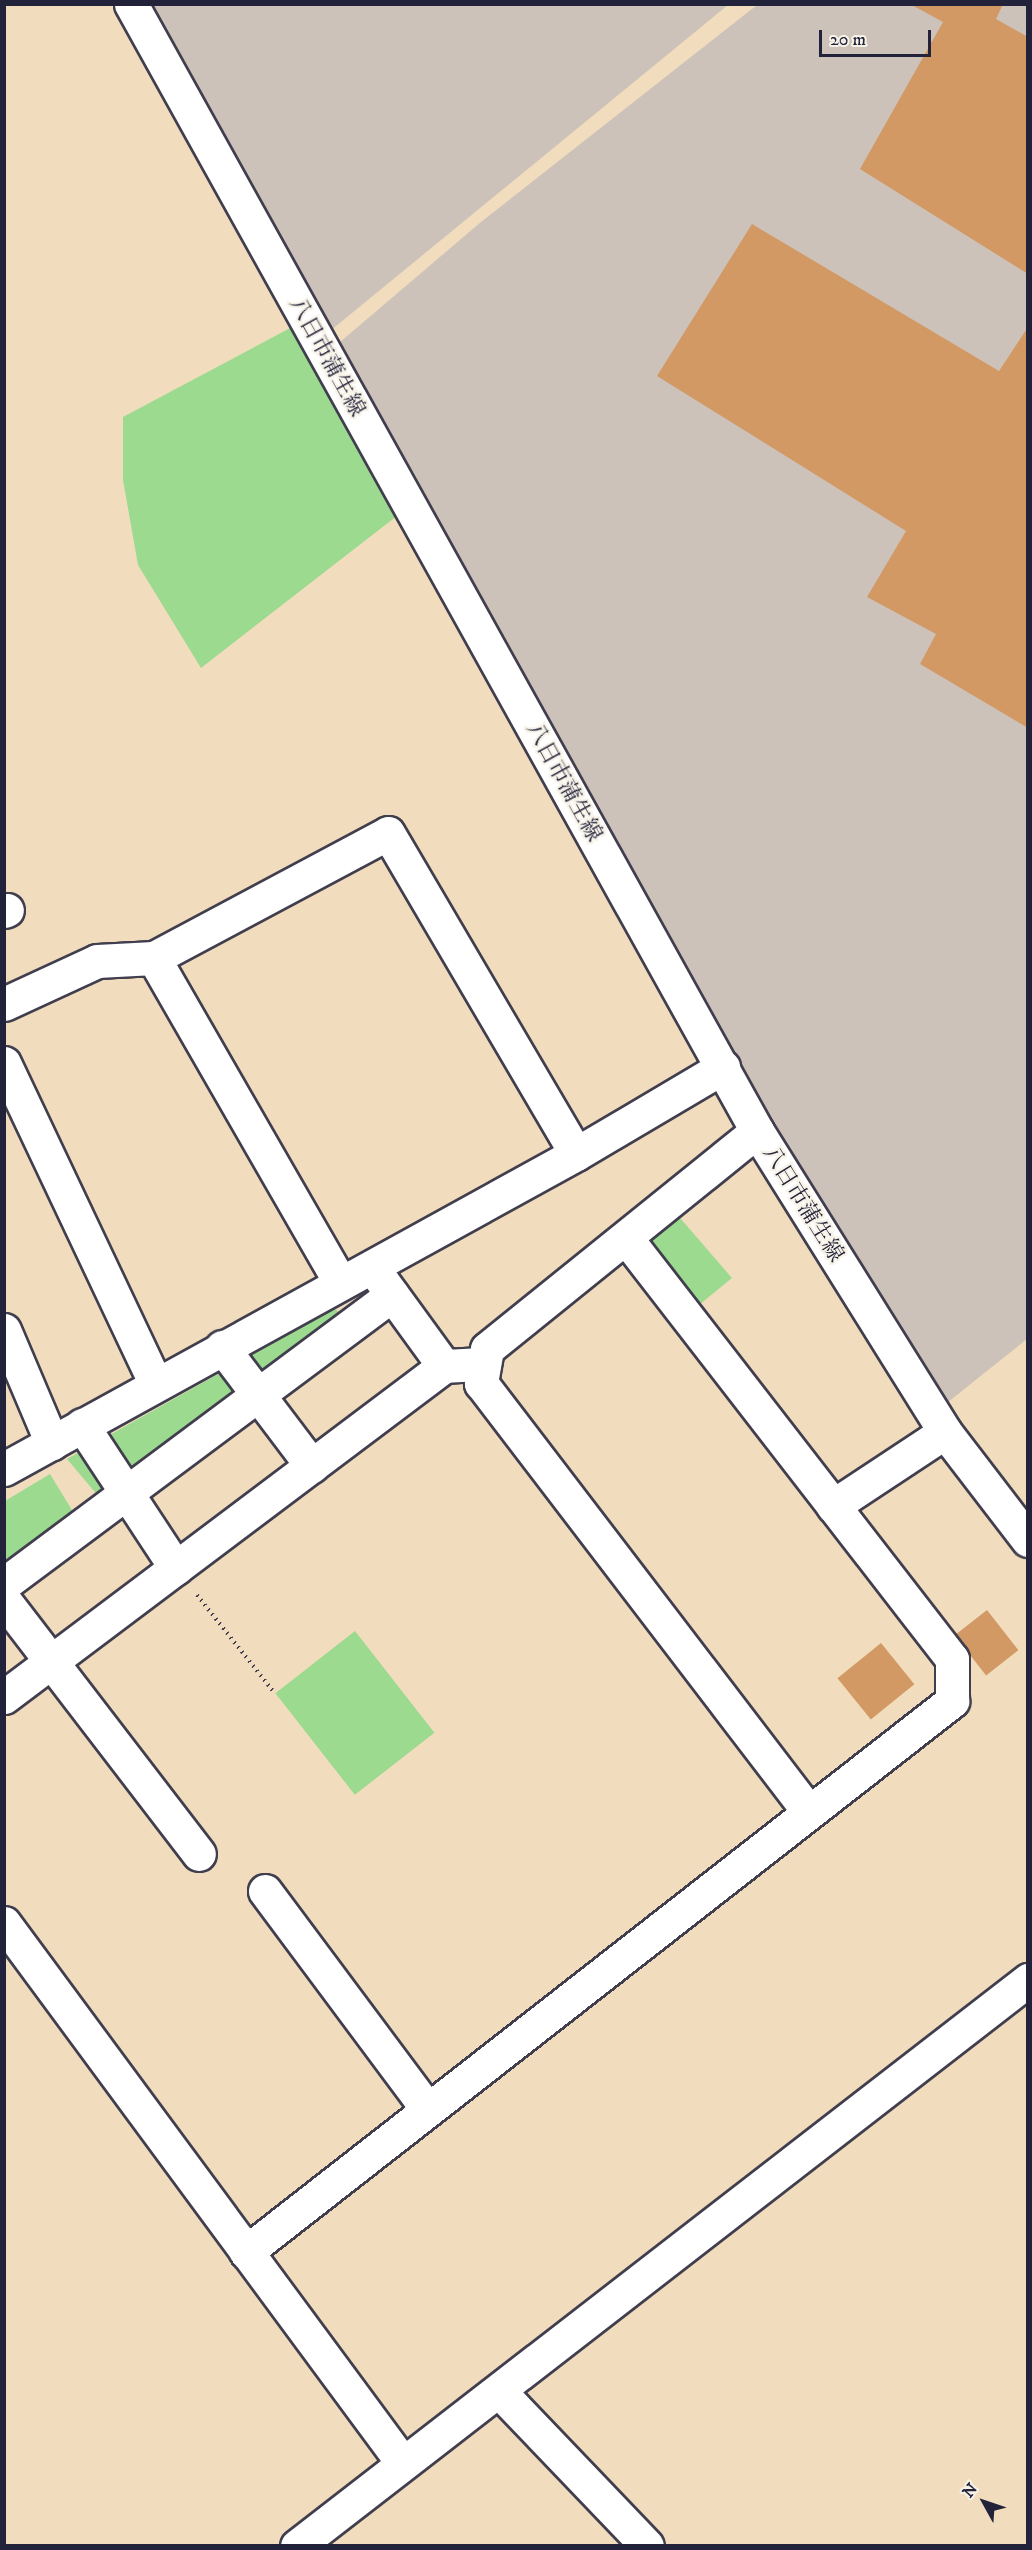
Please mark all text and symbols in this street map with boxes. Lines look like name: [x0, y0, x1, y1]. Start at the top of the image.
scale bar: [822, 18, 934, 56]
text: 20 m: [830, 29, 866, 51]
street label: 八日市蒲生線: [283, 293, 371, 421]
street label: 八日市蒲生線: [520, 718, 608, 846]
street label: 八日市蒲生線: [757, 1141, 849, 1267]
north arrow: [954, 2472, 1014, 2532]
text: N: [958, 2479, 982, 2502]

